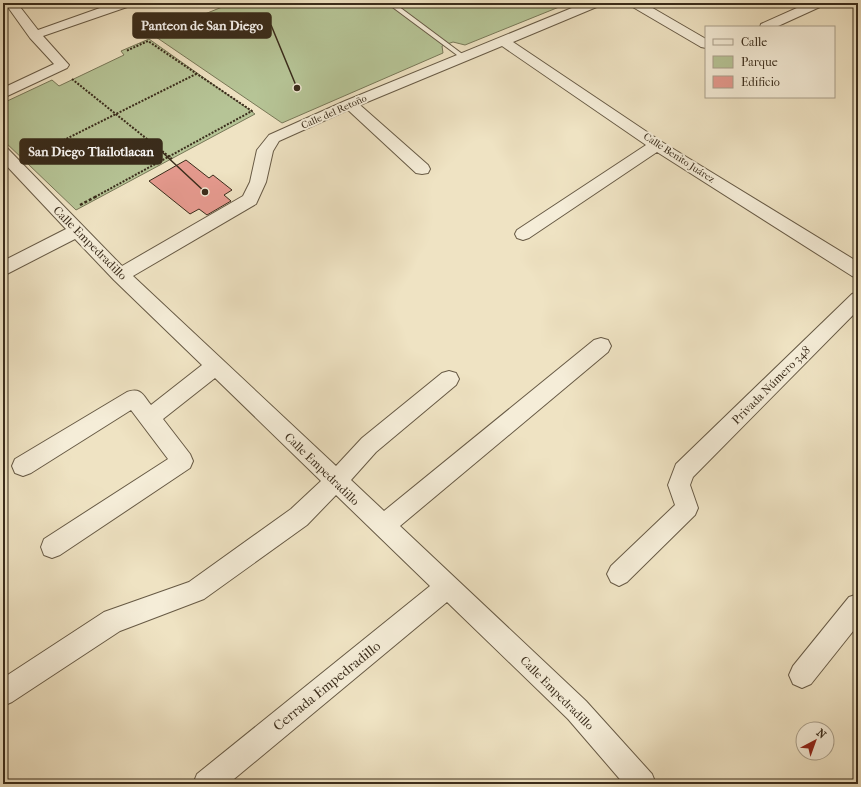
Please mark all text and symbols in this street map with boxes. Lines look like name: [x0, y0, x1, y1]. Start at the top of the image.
callout: Panteon de San Diego: [133, 13, 271, 38]
text: Panteon de San Diego: [141, 18, 263, 34]
legend: [705, 26, 835, 98]
text: Calle: [741, 35, 767, 49]
text: Parque: [741, 55, 778, 69]
text: Edificio: [741, 75, 780, 89]
street label: Calle del Retoño: [299, 92, 369, 132]
street label: Calle Benito Juárez: [641, 131, 717, 186]
callout: San Diego Tlailotlacan: [20, 139, 162, 164]
text: San Diego Tlailotlacan: [28, 144, 154, 160]
street label: Calle Empedradillo: [50, 203, 130, 283]
street label: Privada Número 348: [729, 343, 813, 427]
street label: Calle Empedradillo: [282, 430, 362, 508]
street label: Cerrada Empedradillo: [270, 638, 384, 734]
street label: Calle Empedradillo: [517, 653, 597, 733]
north arrow: [795, 721, 835, 761]
text: N: [814, 726, 829, 742]

